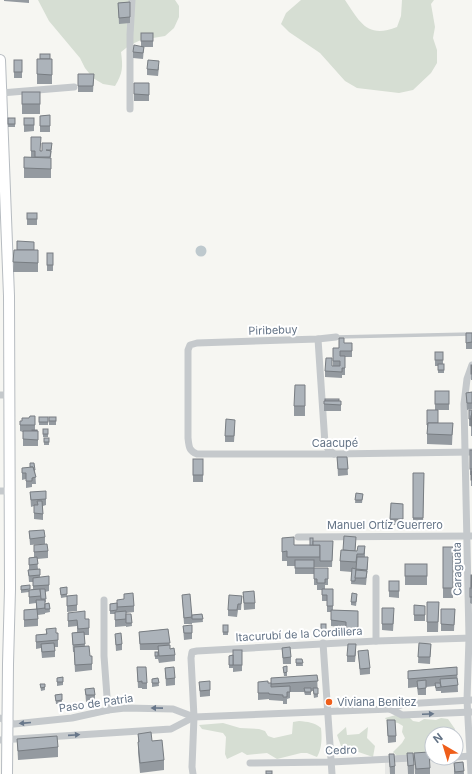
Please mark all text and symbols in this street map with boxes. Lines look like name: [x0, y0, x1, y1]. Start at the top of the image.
street label: Piribebuy: [248, 322, 298, 338]
street label: Caacupé: [312, 436, 358, 450]
street label: Manuel Ortíz Guerrero: [327, 518, 443, 532]
street label: Caraguata: [450, 542, 464, 596]
street label: Itacurubí de la Cordillera: [235, 624, 363, 644]
street label: Paso de Patria: [58, 691, 134, 715]
place label: Viviana Benitez: [337, 695, 417, 709]
marker: Viviana Benitez: [324, 697, 334, 707]
one-way arrow: [151, 705, 163, 712]
one-way arrow: [422, 711, 435, 717]
one-way arrow: [19, 719, 31, 726]
north arrow: [424, 726, 464, 766]
text: N: [430, 730, 445, 746]
one-way arrow: [68, 732, 80, 739]
street label: Cedro: [325, 742, 358, 758]

